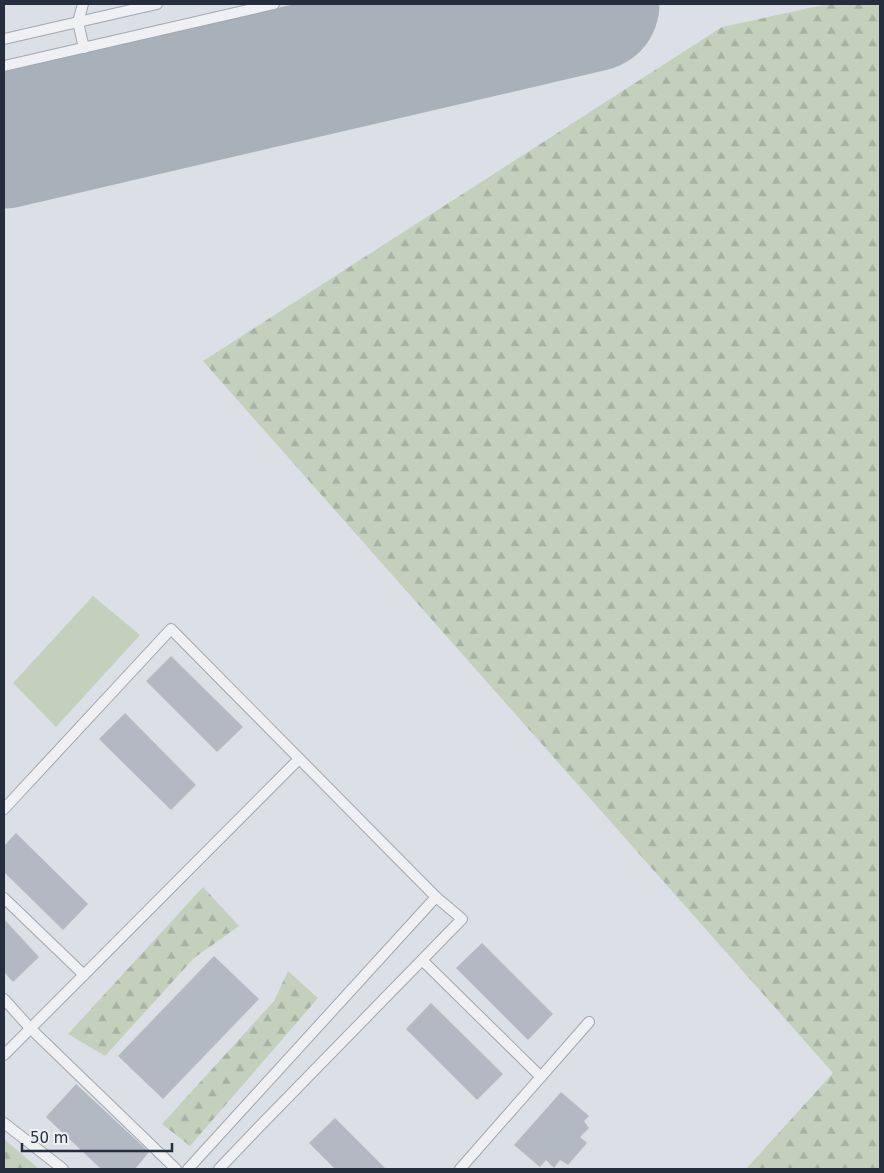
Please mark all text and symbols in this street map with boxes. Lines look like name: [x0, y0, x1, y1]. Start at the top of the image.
scale bar: [22, 1120, 172, 1152]
text: 50 m: [30, 1129, 68, 1147]

